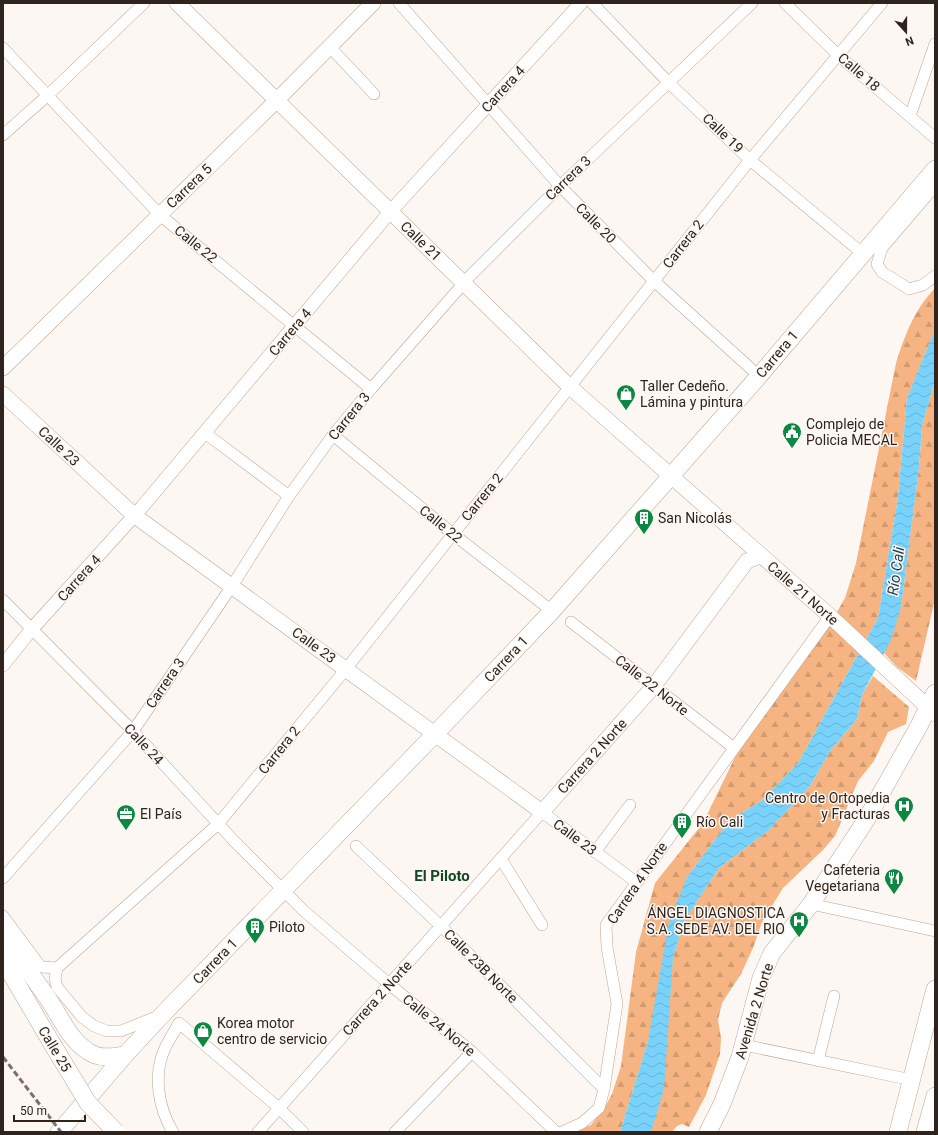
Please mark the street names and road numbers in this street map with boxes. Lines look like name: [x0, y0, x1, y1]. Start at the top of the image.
street label: Calle 18: [835, 50, 883, 95]
street label: Carrera 4: [478, 62, 528, 116]
street label: Calle 19: [699, 110, 747, 156]
street label: Carrera 3: [542, 152, 594, 204]
street label: Carrera 5: [163, 160, 215, 212]
street label: Calle 20: [573, 200, 619, 246]
street label: Carrera 2: [659, 217, 707, 271]
street label: Calle 21: [397, 218, 445, 264]
street label: Calle 22: [171, 222, 221, 266]
street label: Carrera 4: [266, 305, 315, 359]
street label: Carrera 1: [753, 327, 801, 381]
street label: Carrera 3: [325, 389, 373, 443]
street label: Calle 23: [35, 423, 83, 469]
street label: Carrera 2: [458, 470, 506, 524]
street label: Calle 22: [416, 502, 466, 546]
street label: Carrera 4: [54, 551, 104, 605]
street label: Calle 21 Norte: [764, 558, 842, 628]
street label: Calle 23: [289, 624, 339, 666]
street label: Carrera 1: [481, 633, 531, 685]
street label: Calle 22 Norte: [612, 651, 692, 719]
street label: Carrera 3: [142, 655, 188, 711]
street label: Carrera 2 Norte: [554, 715, 630, 797]
street label: Calle 24: [121, 720, 167, 768]
street label: Carrera 2: [255, 723, 303, 777]
street label: Calle 23: [550, 816, 600, 858]
street label: Carrera 4 Norte: [604, 839, 670, 927]
street label: Calle 23B Norte: [441, 926, 521, 1006]
street label: Carrera 1: [189, 935, 241, 987]
street label: Carrera 2 Norte: [339, 957, 415, 1039]
street label: Avenida 2 Norte: [732, 961, 776, 1061]
street label: Calle 24 Norte: [399, 991, 479, 1059]
street label: Calle 25: [35, 1023, 75, 1075]

